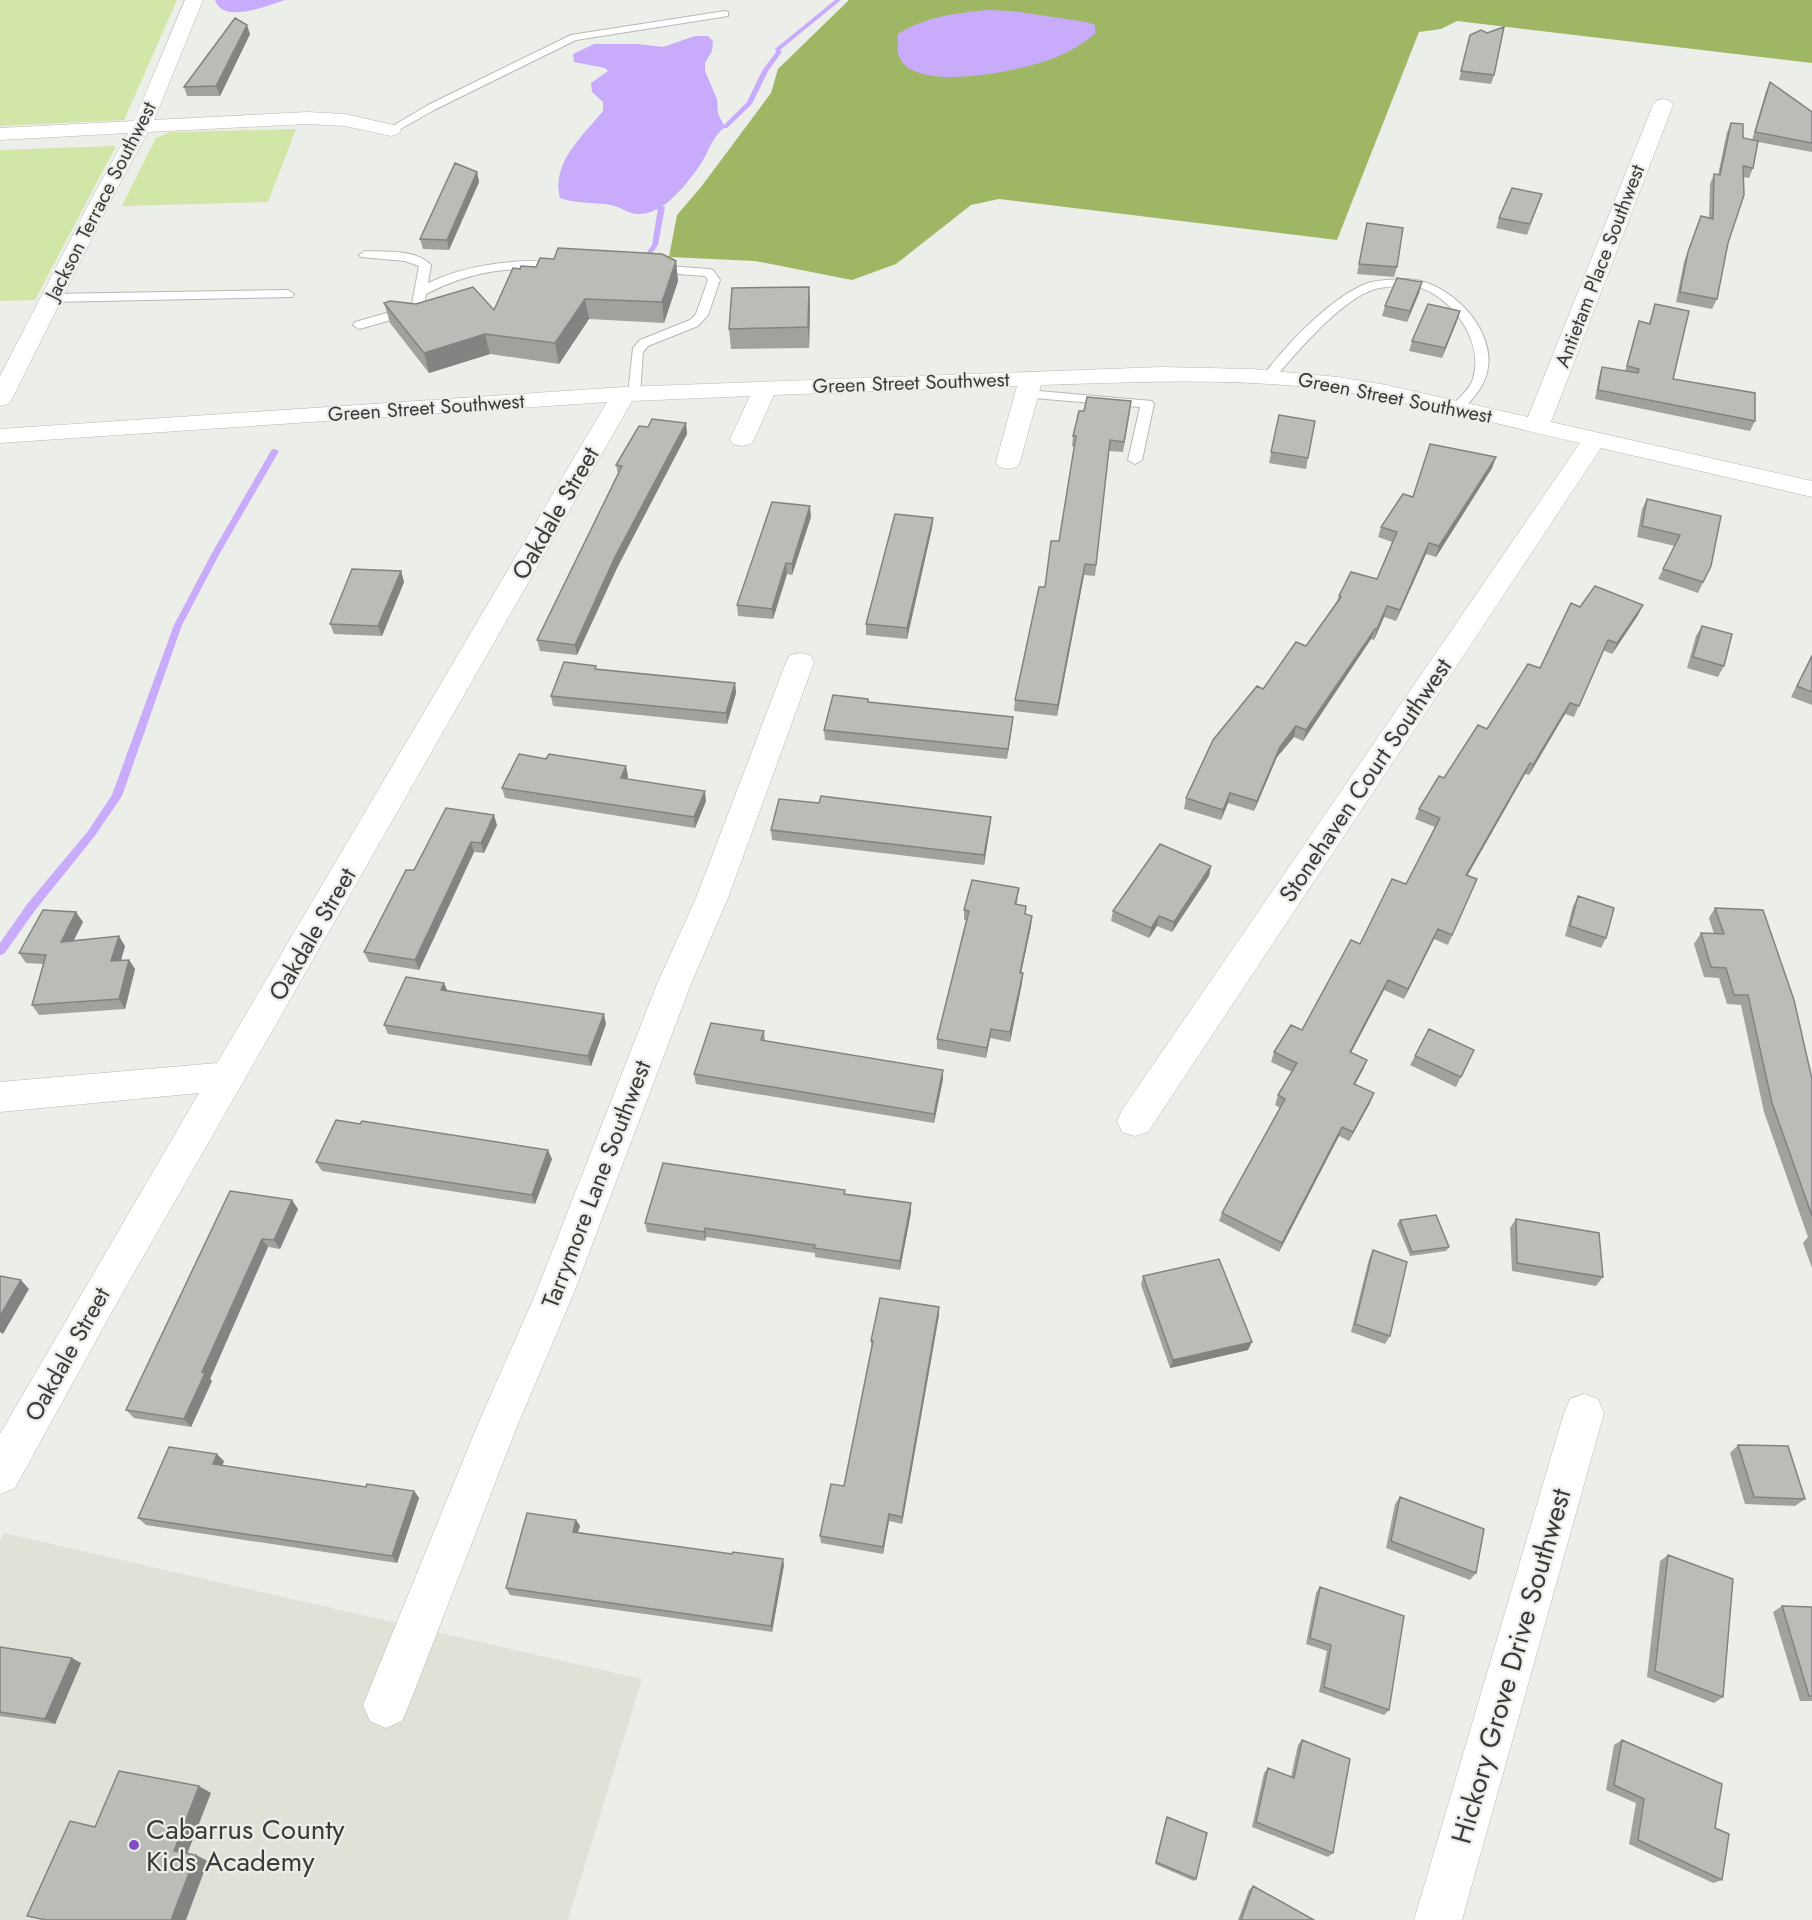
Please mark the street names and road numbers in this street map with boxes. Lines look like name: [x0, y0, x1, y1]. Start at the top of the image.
street label: Jackson Terrace Southwest: [37, 97, 164, 308]
street label: Antietam Place Southwest: [1548, 160, 1652, 372]
street label: Green Street Southwest: [812, 365, 1010, 401]
street label: Green Street Southwest: [1296, 365, 1495, 431]
street label: Green Street Southwest: [327, 387, 525, 429]
street label: Oakdale Street: [503, 440, 607, 586]
street label: Stonehaven Court Southwest: [1270, 651, 1460, 909]
street label: Oakdale Street: [260, 861, 364, 1007]
street label: Tarrymore Lane Southwest: [533, 1055, 659, 1313]
street label: Oakdale Street: [16, 1280, 118, 1427]
street label: Hickory Grove Drive Southwest: [1441, 1483, 1581, 1848]

